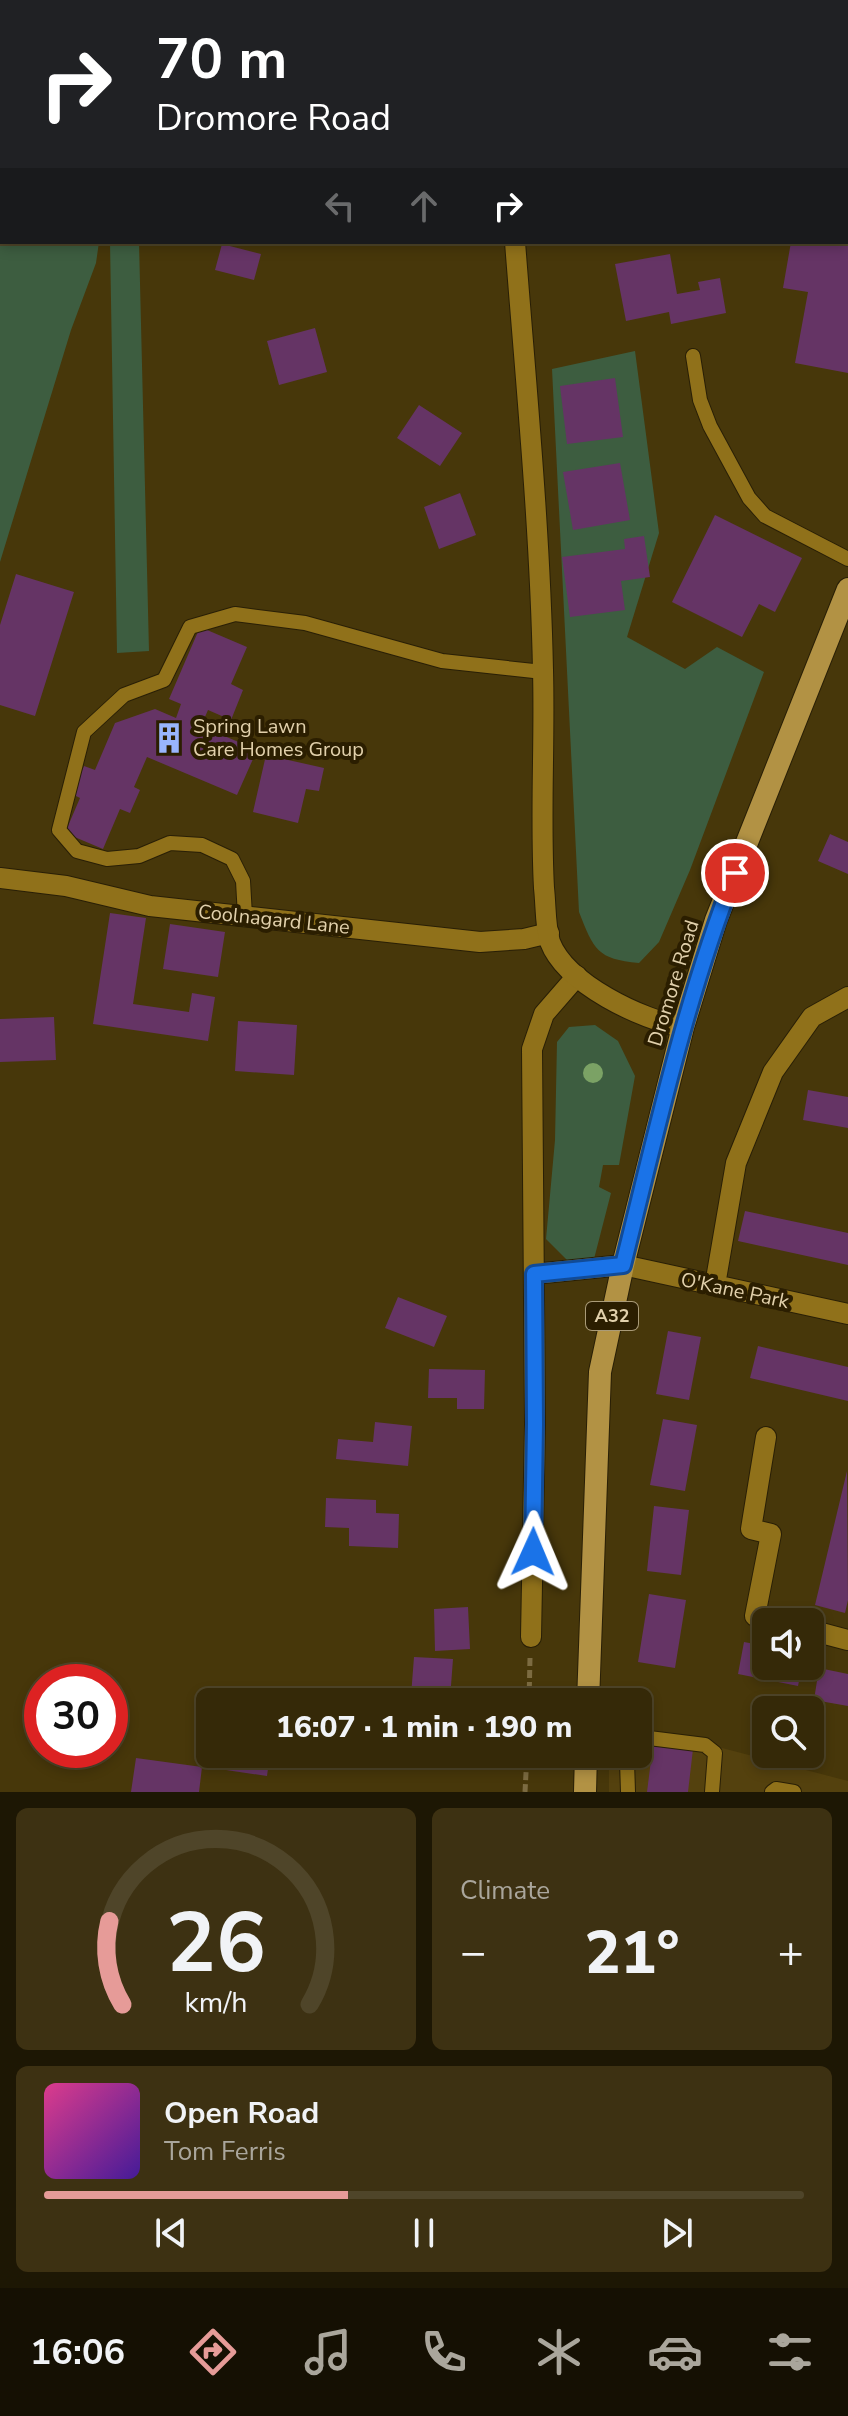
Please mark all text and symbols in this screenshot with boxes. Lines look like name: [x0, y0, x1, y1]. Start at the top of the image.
text: 70 m: [156, 21, 287, 98]
icon: right: [24, 32, 128, 136]
text: Dromore Road: [156, 94, 391, 143]
icon: left: [318, 184, 362, 228]
icon: ahead: [402, 184, 446, 228]
icon: right: [486, 184, 530, 228]
place label: Spring Lawn Care Homes Group: [193, 713, 364, 763]
building icon: Spring Lawn Care Homes Group: [152, 721, 186, 755]
pin: [701, 839, 769, 907]
icon: arrive: [713, 851, 757, 895]
street label: Coolnagard Lane: [197, 898, 351, 941]
street label: Dromore Road: [641, 917, 705, 1050]
street label: O'Kane Park: [678, 1266, 792, 1315]
road number: A32: [586, 1302, 638, 1330]
position arrow: [491, 1510, 575, 1594]
map controls: [752, 1608, 824, 1768]
button: sound: [752, 1608, 824, 1680]
speed limit sign: 30: [24, 1664, 128, 1768]
button: search: [752, 1696, 824, 1768]
text: 16:07 · 1 min · 190 m: [276, 1707, 572, 1748]
text: Climate: [460, 1873, 550, 1908]
text: 26: [166, 1887, 266, 2000]
text: 21°: [584, 1912, 680, 1994]
text: −: [460, 1923, 486, 1983]
text: +: [778, 1923, 804, 1983]
text: km/h: [185, 1983, 247, 2022]
text: Open Road: [164, 2093, 319, 2134]
text: Tom Ferris: [164, 2134, 286, 2169]
icon: previous: [149, 2211, 193, 2255]
icon: pause: [402, 2211, 446, 2255]
icon: next: [655, 2211, 699, 2255]
icon: directions: [185, 2324, 241, 2380]
icon: music: [300, 2324, 356, 2380]
icon: phone: [416, 2324, 472, 2380]
icon: climate: [531, 2324, 587, 2380]
icon: car: [647, 2324, 703, 2380]
icon: filters: [762, 2324, 818, 2380]
text: 16:06: [30, 2328, 125, 2377]

